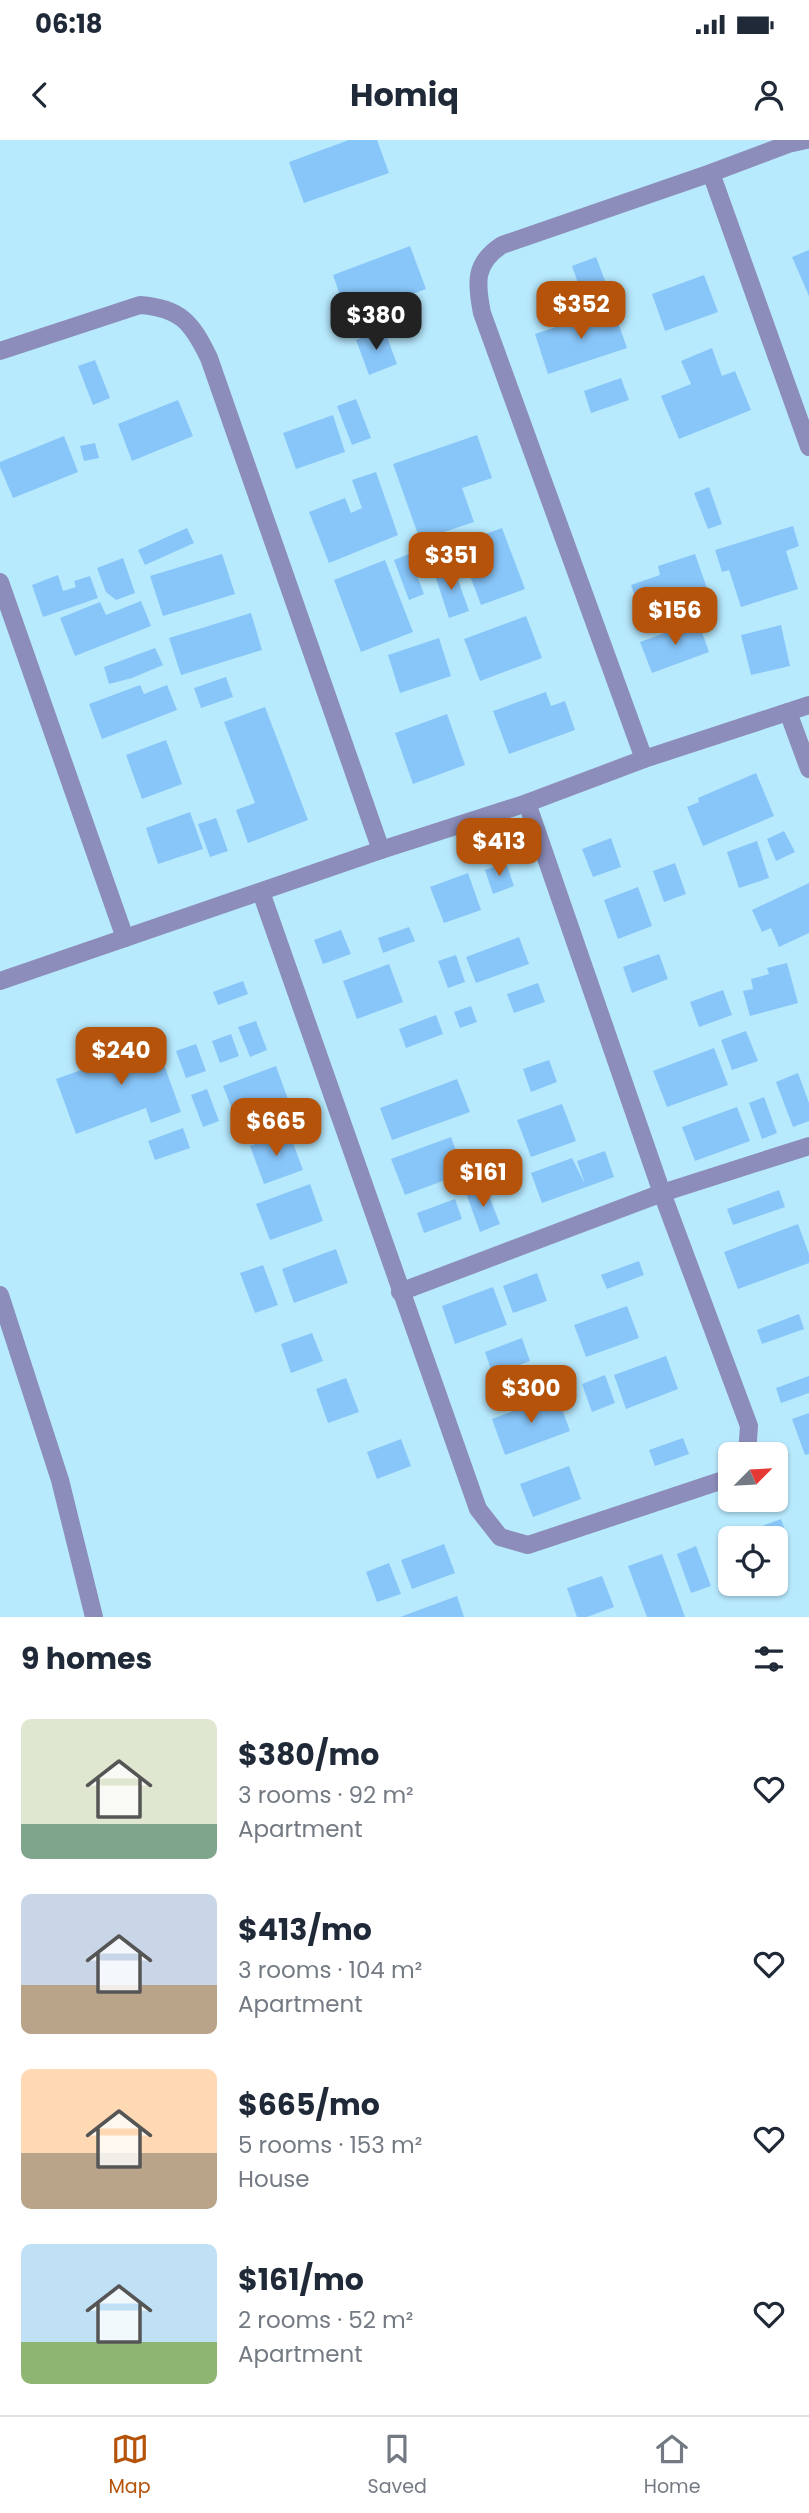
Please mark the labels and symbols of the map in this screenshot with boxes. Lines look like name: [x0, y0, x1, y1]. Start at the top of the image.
pin: $352: [540, 282, 622, 341]
pin: $380: [335, 292, 417, 352]
pin: $351: [410, 532, 492, 592]
pin: $156: [634, 588, 716, 647]
pin: $413: [458, 818, 540, 878]
pin: $240: [80, 1028, 162, 1087]
pin: $665: [235, 1098, 317, 1158]
pin: $161: [442, 1150, 524, 1209]
pin: $300: [490, 1366, 572, 1425]
north arrow: [718, 1442, 788, 1512]

